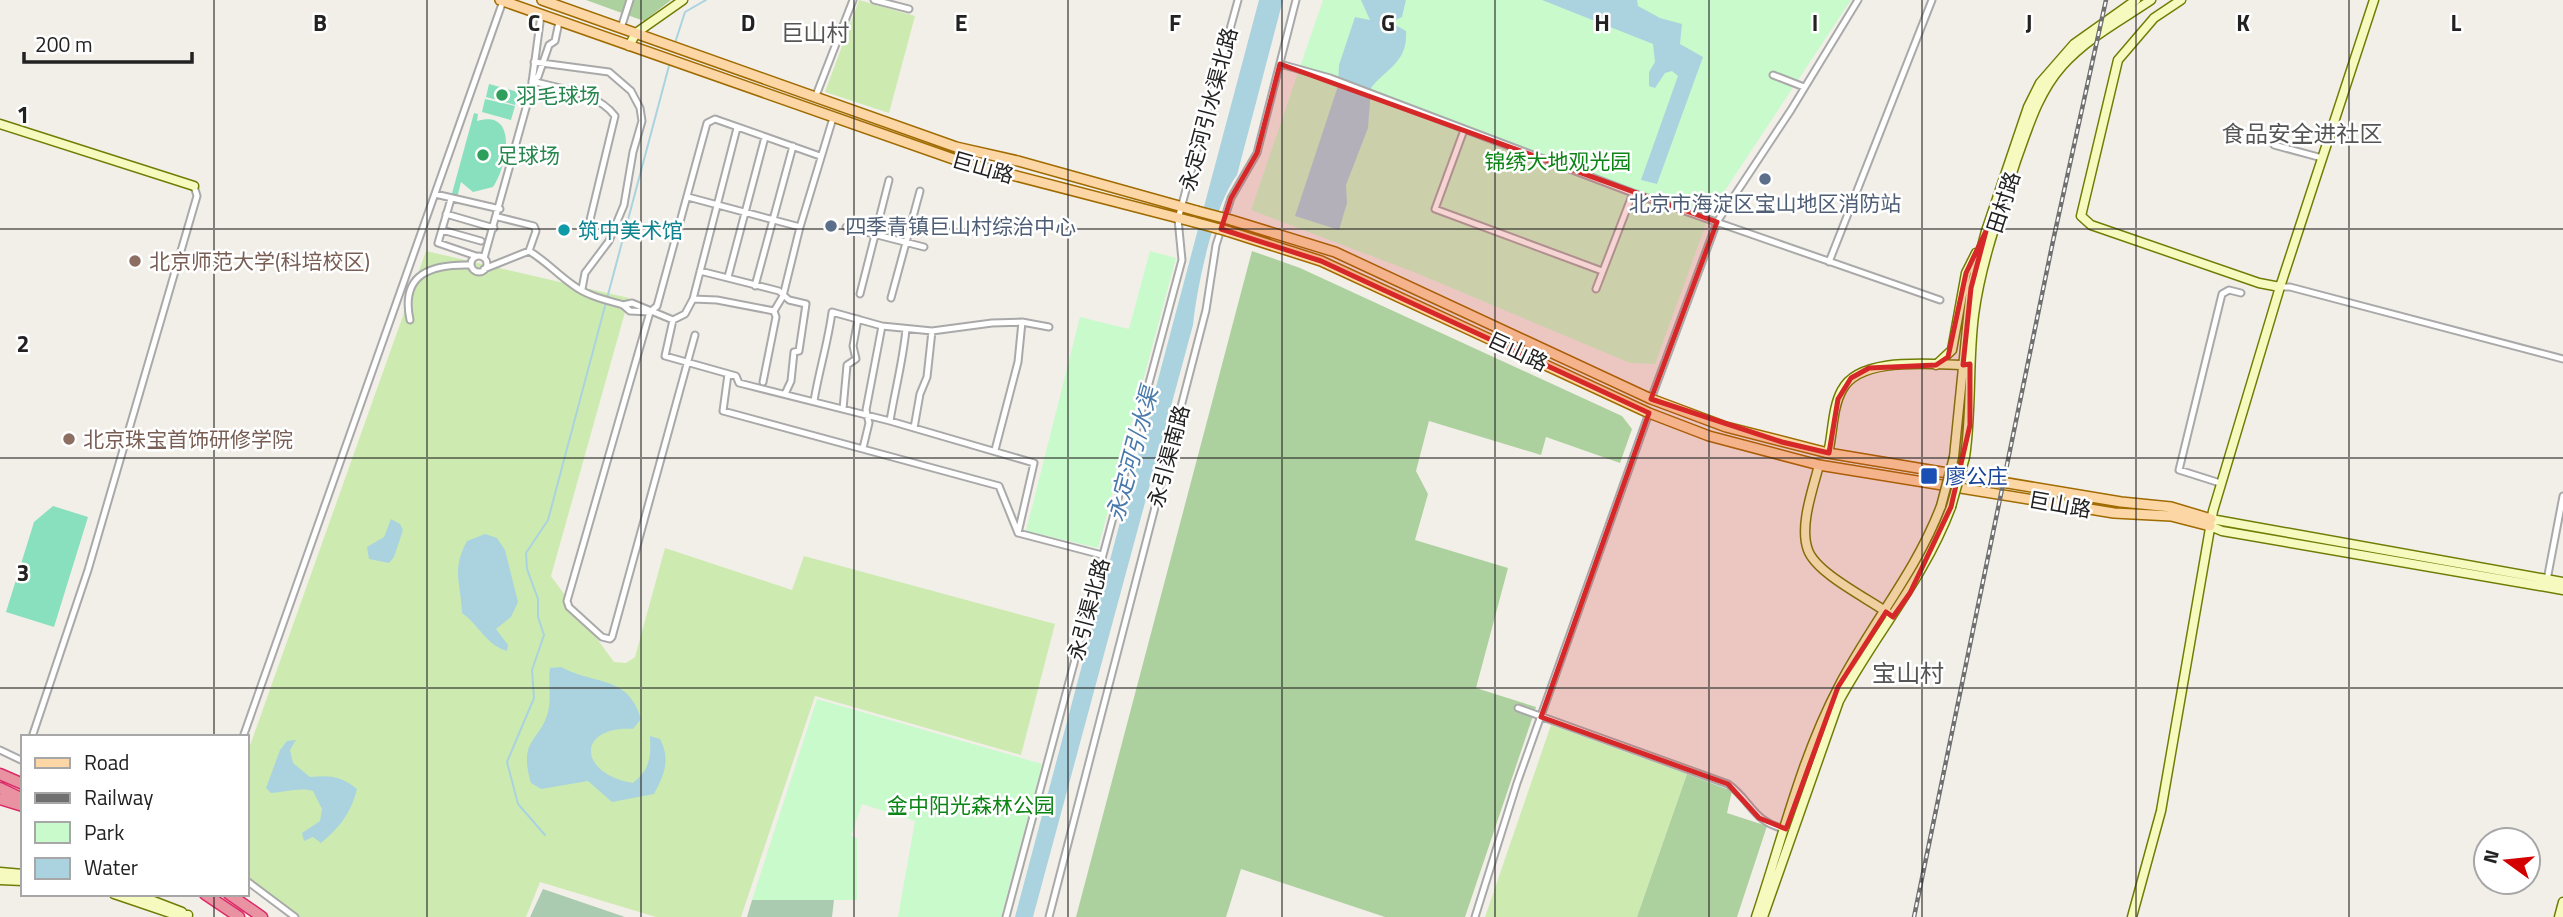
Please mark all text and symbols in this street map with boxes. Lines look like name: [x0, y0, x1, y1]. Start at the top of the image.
text: B: [313, 5, 327, 40]
text: C: [528, 5, 540, 40]
text: D: [741, 5, 755, 40]
text: E: [955, 5, 967, 40]
text: F: [1169, 5, 1181, 40]
text: G: [1381, 5, 1395, 40]
text: H: [1594, 5, 1610, 40]
text: I: [1812, 5, 1818, 40]
text: J: [2026, 5, 2032, 40]
text: K: [2236, 5, 2250, 40]
text: L: [2451, 5, 2462, 40]
district label: 巨山村: [781, 15, 850, 50]
scale bar: [24, 21, 192, 65]
street label: 永定河引水渠北路: [1171, 24, 1245, 194]
text: 200 m: [35, 28, 92, 60]
place label: 羽毛球场: [516, 79, 600, 111]
marker: 羽毛球场: [494, 87, 510, 103]
text: 1: [17, 97, 29, 132]
district label: 食品安全进社区: [2222, 116, 2383, 151]
place label: 足球场: [497, 139, 560, 171]
street label: 巨山路: [948, 143, 1018, 191]
park label: 锦绣大地观光园: [1485, 145, 1632, 177]
marker: 足球场: [475, 147, 491, 163]
street label: 田村路: [1978, 167, 2028, 237]
marker: 北京市海淀区宝山地区消防站: [1757, 171, 1773, 187]
place label: 北京市海淀区宝山地区消防站: [1629, 187, 1902, 219]
place label: 四季青镇巨山村综治中心: [845, 210, 1076, 242]
place label: 筑中美术馆: [578, 214, 683, 246]
marker: 四季青镇巨山村综治中心: [823, 218, 839, 234]
marker: 筑中美术馆: [556, 222, 572, 238]
place label: 北京师范大学(科培校区): [149, 245, 370, 277]
marker: 北京师范大学(科培校区): [127, 253, 143, 269]
street label: 巨山路: [1483, 323, 1553, 379]
text: 2: [17, 326, 29, 361]
water label: 永定河引水渠: [1097, 380, 1168, 525]
street label: 永引渠南路: [1139, 401, 1197, 511]
place label: 北京珠宝首饰研修学院: [83, 423, 293, 455]
marker: 北京珠宝首饰研修学院: [61, 431, 77, 447]
place label: 廖公庄: [1945, 460, 2008, 492]
marker: 廖公庄: [1919, 466, 1939, 486]
street label: 巨山路: [2026, 483, 2094, 525]
street label: 永引渠北路: [1059, 554, 1117, 664]
text: 3: [17, 555, 29, 590]
district label: 宝山村: [1872, 655, 1944, 691]
legend: [21, 735, 248, 896]
text: Road: [84, 746, 129, 778]
text: Railway: [84, 781, 153, 813]
park label: 金中阳光森林公园: [887, 789, 1055, 821]
text: Park: [84, 816, 124, 848]
north arrow: [2472, 826, 2542, 896]
text: N: [2474, 846, 2506, 867]
text: Water: [84, 851, 138, 883]

